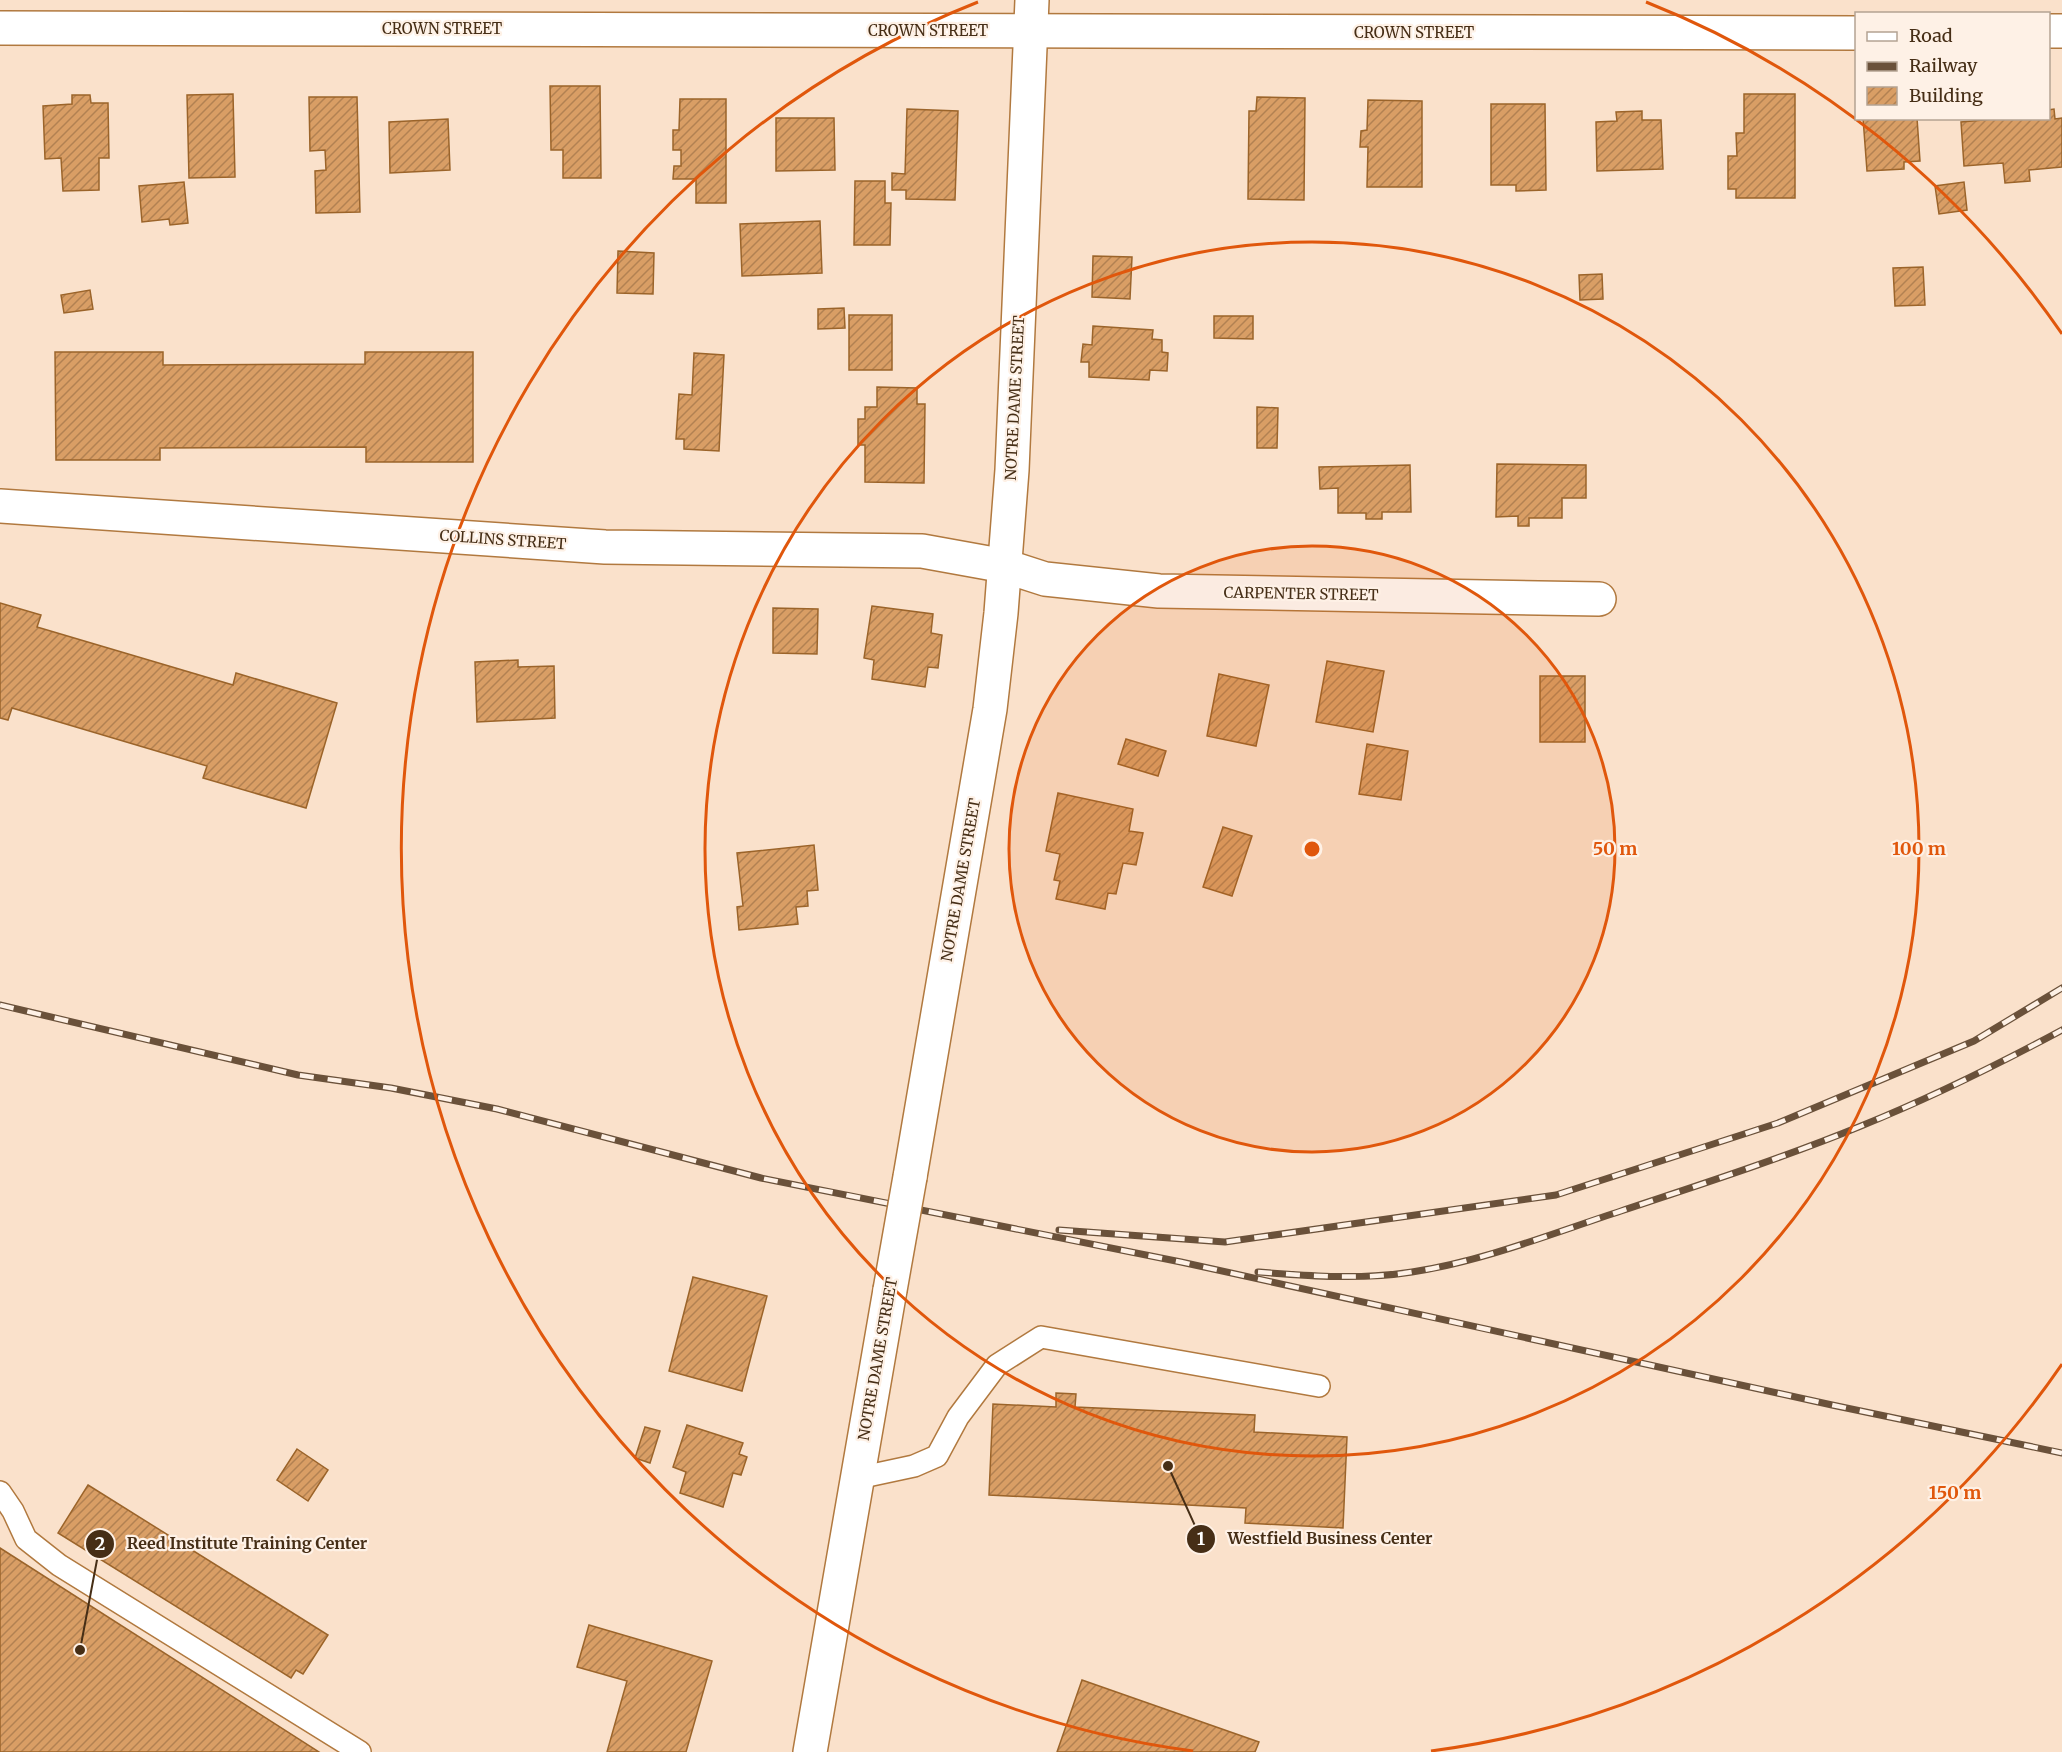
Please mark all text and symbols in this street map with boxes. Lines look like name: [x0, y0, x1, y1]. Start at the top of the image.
legend: [1855, 12, 2050, 120]
street label: CROWN STREET: [382, 19, 503, 38]
street label: CROWN STREET: [868, 21, 989, 40]
street label: CROWN STREET: [1354, 23, 1475, 42]
text: Road: [1909, 24, 1953, 47]
text: Railway: [1909, 54, 1978, 77]
text: Building: [1909, 84, 1983, 107]
street label: NOTRE DAME STREET: [1001, 314, 1028, 481]
street label: COLLINS STREET: [439, 526, 568, 553]
street label: CARPENTER STREET: [1223, 583, 1379, 604]
street label: NOTRE DAME STREET: [937, 796, 984, 963]
text: 50 m: [1593, 837, 1637, 860]
text: 100 m: [1892, 837, 1946, 860]
centre of rings: [1302, 839, 1322, 859]
street label: NOTRE DAME STREET: [854, 1275, 901, 1442]
text: 150 m: [1929, 1481, 1981, 1504]
callout: Westfield Business Center: [1186, 1522, 1445, 1556]
callout: Reed Institute Training Center: [85, 1527, 379, 1561]
text: 1: [1197, 1527, 1205, 1550]
text: Westfield Business Center: [1227, 1528, 1433, 1548]
text: 2: [95, 1532, 105, 1555]
text: Reed Institute Training Center: [127, 1533, 368, 1553]

